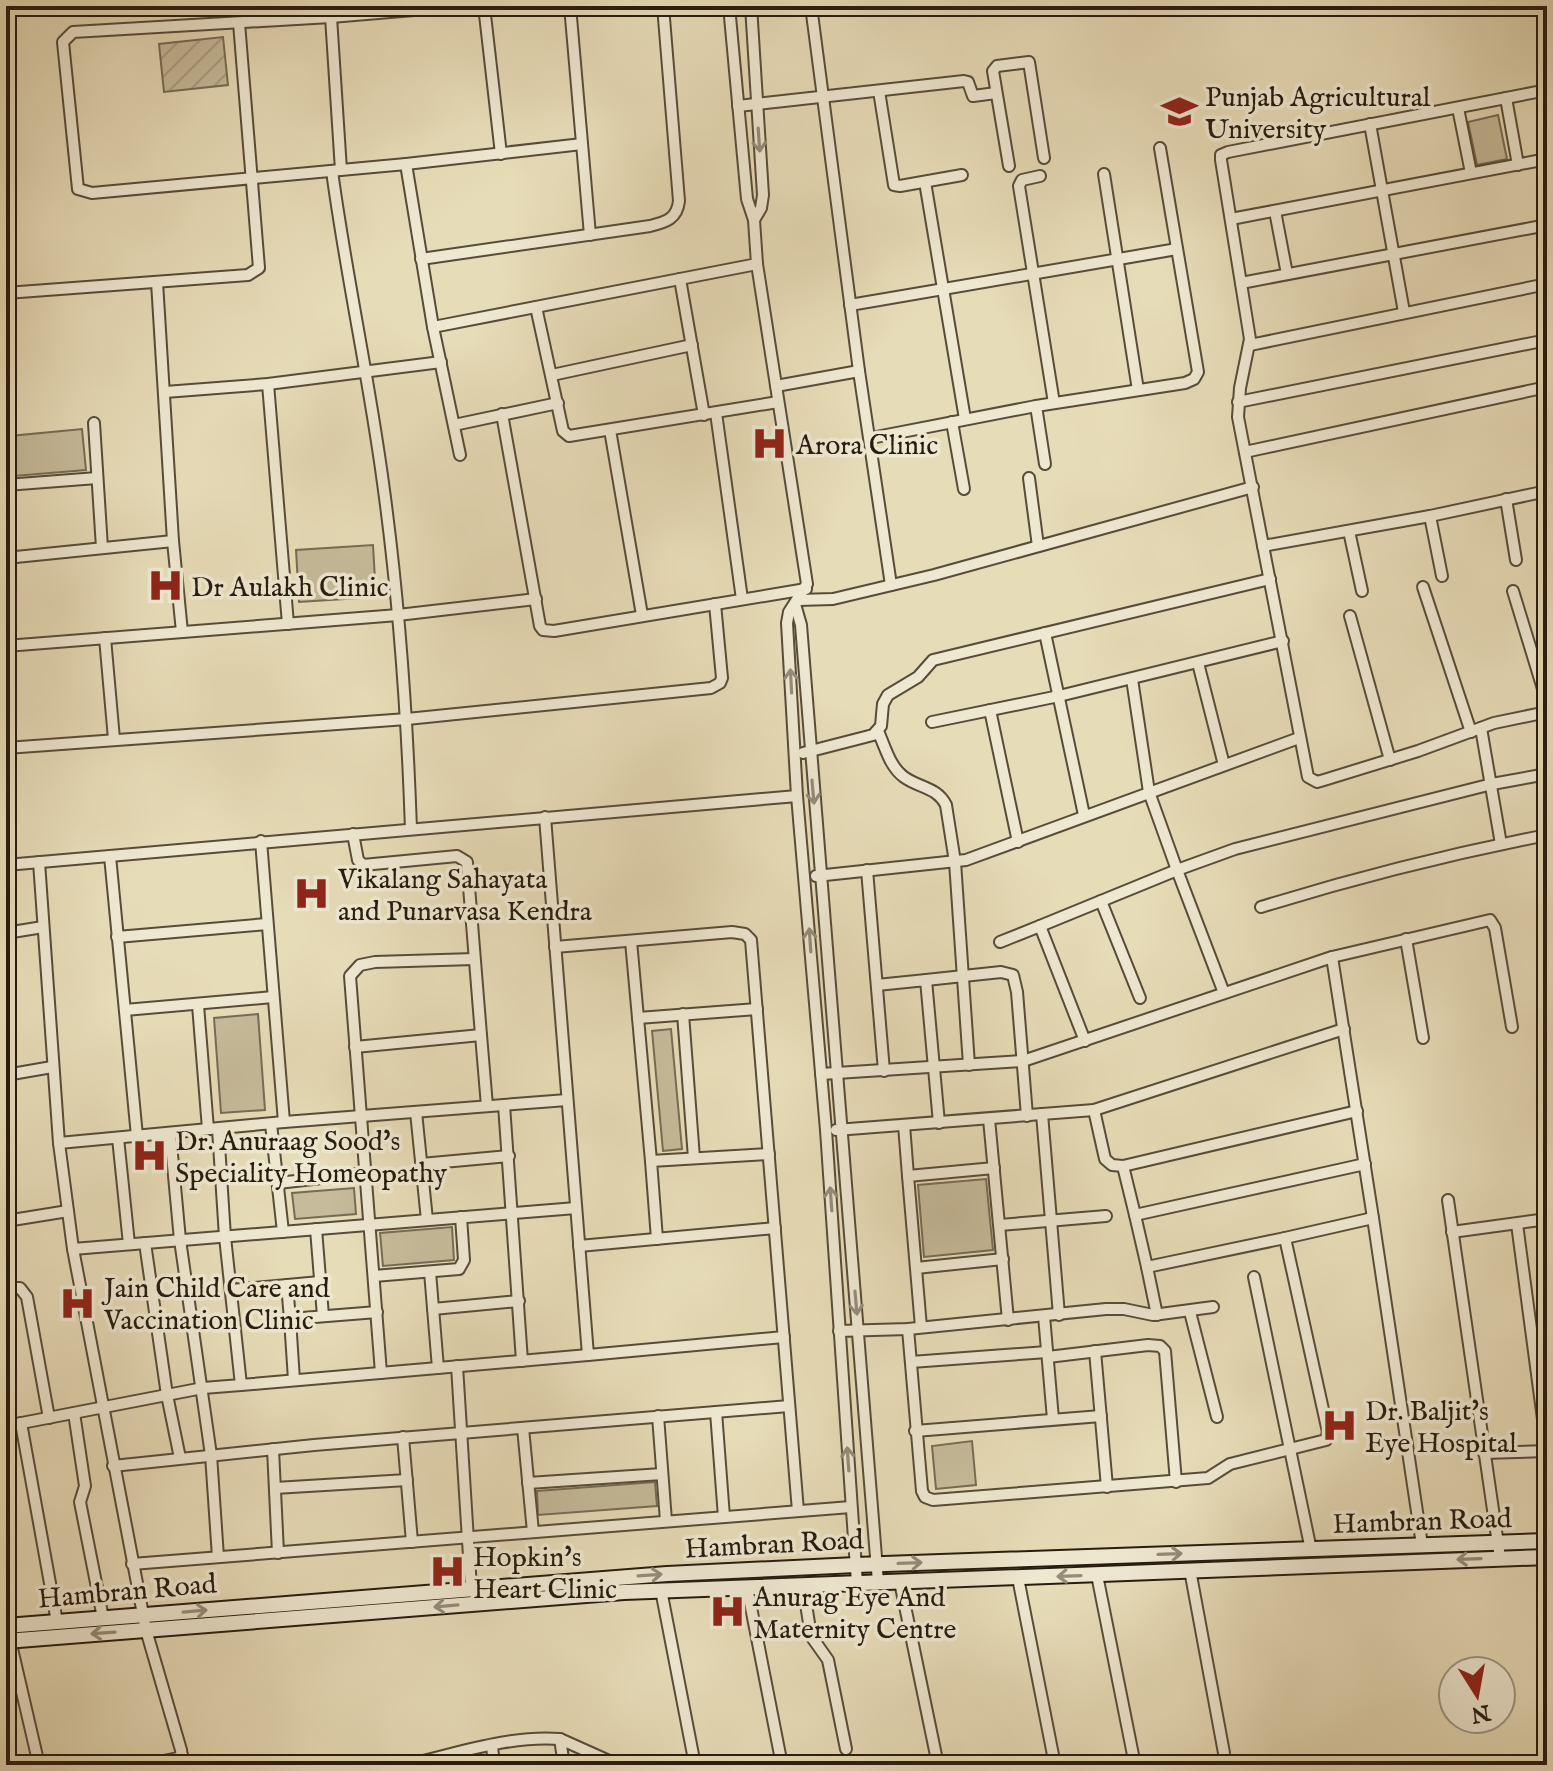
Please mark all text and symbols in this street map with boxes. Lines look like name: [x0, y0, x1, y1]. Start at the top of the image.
place label: Punjab Agricultural University: [1205, 81, 1431, 148]
school or university icon: Punjab Agricultural University: [1160, 93, 1198, 131]
one-way arrow: [752, 126, 767, 153]
hospital icon: Arora Clinic: [751, 425, 789, 463]
place label: Arora Clinic: [795, 429, 938, 464]
hospital icon: Dr Aulakh Clinic: [146, 567, 184, 605]
place label: Dr Aulakh Clinic: [191, 571, 389, 606]
one-way arrow: [783, 668, 798, 695]
one-way arrow: [806, 779, 821, 805]
place label: Vikalang Sahayata and Punarvasa Kendra: [337, 863, 593, 930]
hospital icon: Vikalang Sahayata and Punarvasa Kendra: [293, 875, 331, 913]
one-way arrow: [802, 927, 817, 954]
place label: Dr. Anuraag Sood's Speciality Homeopathy: [175, 1125, 447, 1192]
hospital icon: Dr. Anuraag Sood's Speciality Homeopathy: [130, 1137, 168, 1175]
one-way arrow: [823, 1187, 838, 1213]
place label: Jain Child Care and Vaccination Clinic: [101, 1272, 330, 1339]
hospital icon: Jain Child Care and Vaccination Clinic: [59, 1284, 97, 1322]
one-way arrow: [849, 1289, 864, 1316]
place label: Dr. Baljit's Eye Hospital: [1365, 1395, 1517, 1462]
hospital icon: Dr. Baljit's Eye Hospital: [1320, 1407, 1358, 1445]
one-way arrow: [840, 1446, 855, 1473]
street label: Hambran Road: [1332, 1502, 1512, 1543]
street label: Hambran Road: [684, 1523, 865, 1568]
place label: Hopkin's Heart Clinic: [473, 1541, 617, 1608]
one-way arrow: [1156, 1547, 1183, 1562]
one-way arrow: [1456, 1552, 1483, 1567]
hospital icon: Hopkin's Heart Clinic: [428, 1553, 466, 1591]
one-way arrow: [896, 1555, 923, 1570]
street label: Hambran Road: [36, 1567, 218, 1618]
one-way arrow: [636, 1567, 663, 1582]
one-way arrow: [1056, 1568, 1083, 1583]
place label: Anurag Eye And Maternity Centre: [752, 1581, 957, 1648]
hospital icon: Anurag Eye And Maternity Centre: [708, 1593, 746, 1631]
one-way arrow: [433, 1599, 460, 1614]
one-way arrow: [181, 1603, 208, 1618]
one-way arrow: [90, 1626, 117, 1641]
north arrow: [1437, 1655, 1517, 1735]
text: N: [1468, 1697, 1493, 1728]

